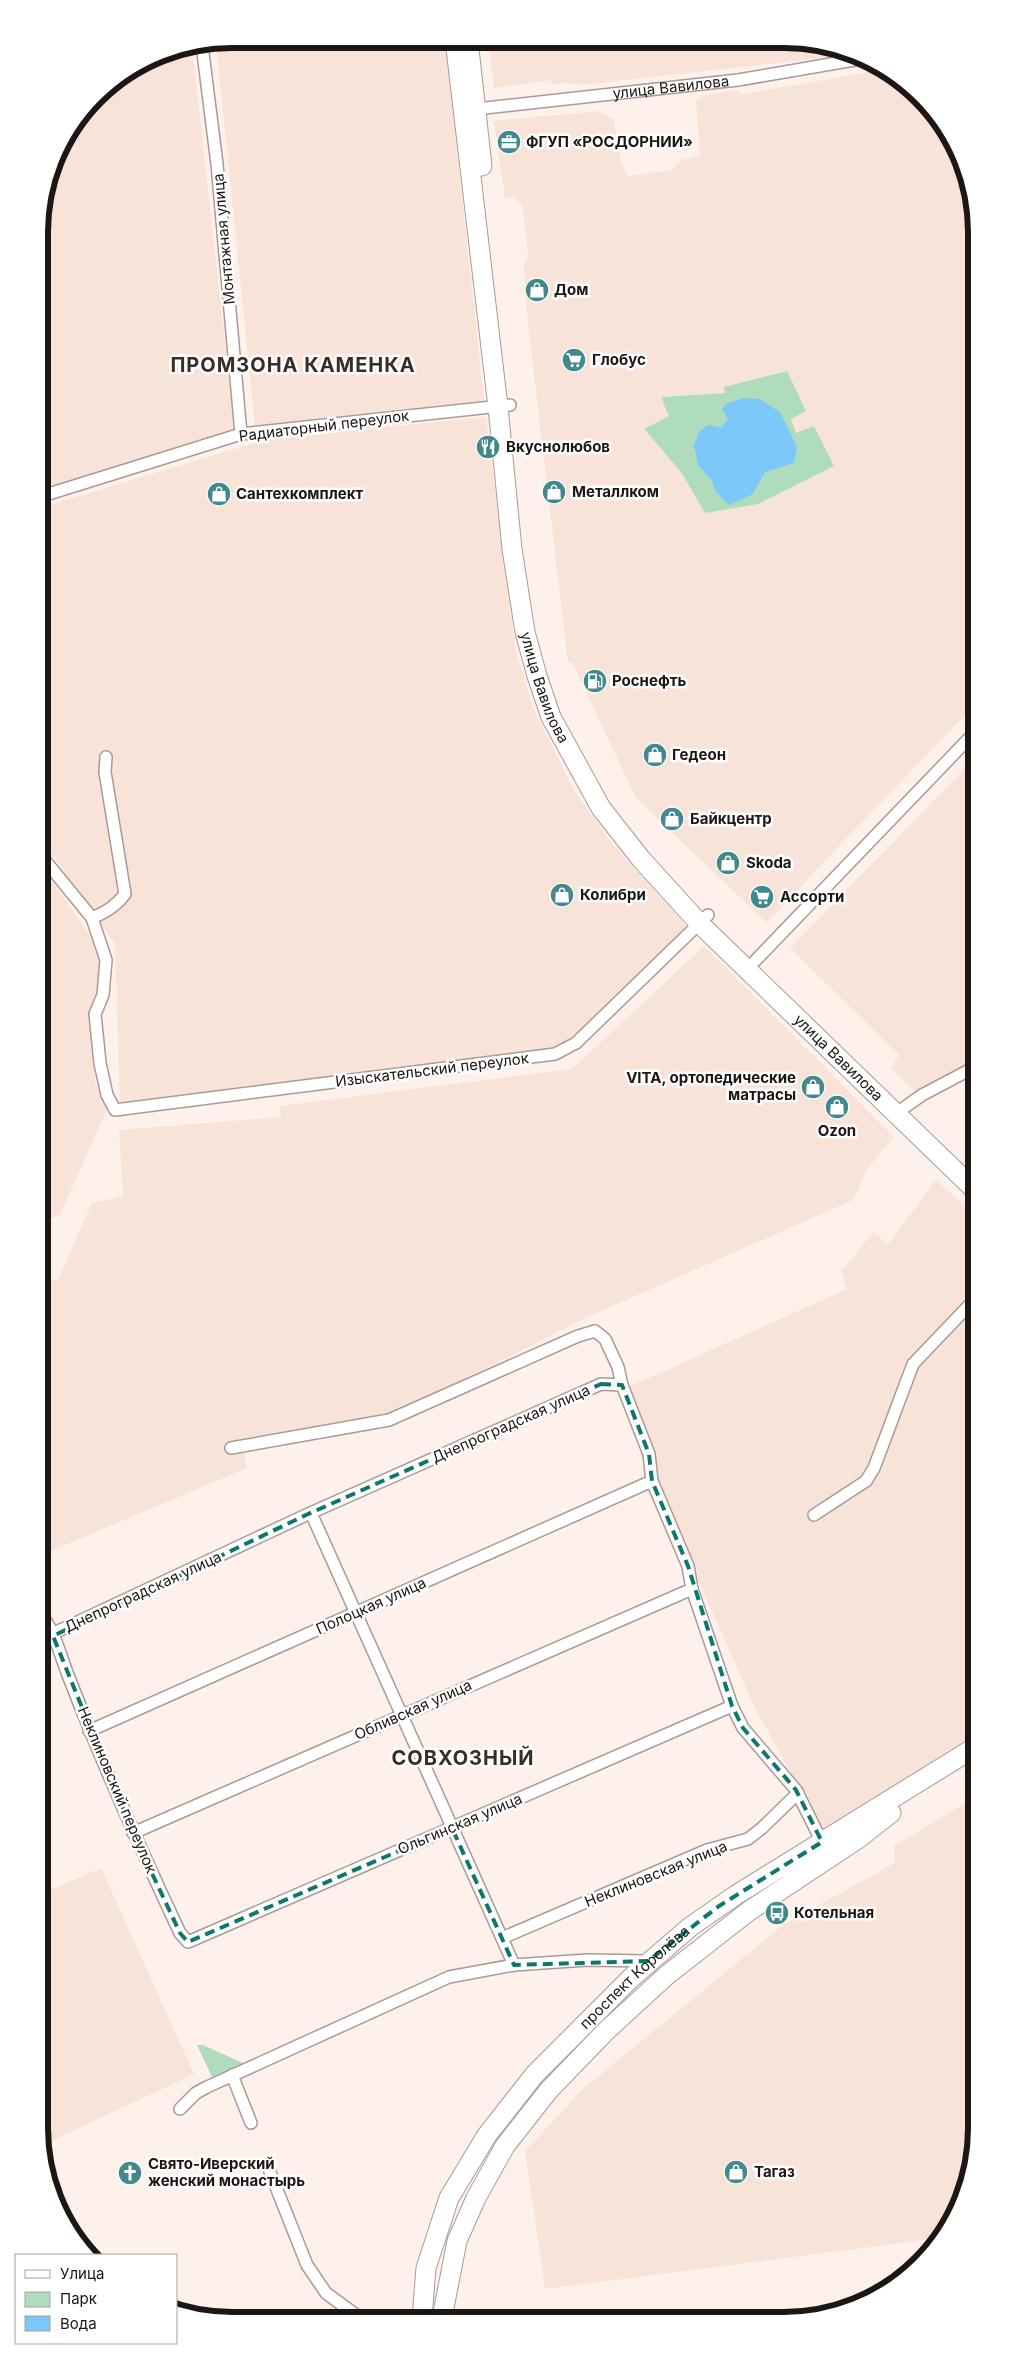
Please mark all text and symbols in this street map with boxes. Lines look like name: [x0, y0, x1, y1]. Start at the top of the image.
street label: улица Вавилова: [612, 71, 730, 103]
office icon: ФГУП «РОСДОРНИИ»: [496, 129, 522, 155]
place label: ФГУП «РОСДОРНИИ»: [526, 132, 693, 151]
street label: Монтажная улица: [208, 173, 239, 305]
shop icon: Дом: [524, 277, 550, 303]
place label: Дом: [554, 280, 588, 299]
supermarket icon: Глобус: [561, 347, 587, 373]
place label: Глобус: [592, 350, 646, 369]
district label: ПРОМЗОНА КАМЕНКА: [170, 353, 416, 377]
street label: Радиаторный переулок: [238, 406, 410, 445]
restaurant icon: Вкуснолюбов: [475, 434, 501, 460]
place label: Вкуснолюбов: [506, 437, 610, 456]
shop icon: Металлком: [541, 479, 567, 505]
shop icon: Сантехкомплект: [206, 481, 232, 507]
place label: Металлком: [572, 482, 659, 501]
place label: Сантехкомплект: [236, 484, 363, 503]
street label: улица Вавилова: [516, 630, 573, 746]
fuel station icon: Роснефть: [582, 668, 608, 694]
place label: Роснефть: [612, 671, 686, 690]
shop icon: Гедеон: [642, 742, 668, 768]
place label: Гедеон: [672, 745, 726, 764]
shop icon: Байкцентр: [659, 806, 685, 832]
place label: Байкцентр: [690, 809, 772, 828]
shop icon: Skoda: [715, 850, 741, 876]
place label: Skoda: [746, 853, 792, 872]
shop icon: Колибри: [549, 882, 575, 908]
supermarket icon: Ассорти: [749, 884, 775, 910]
place label: Колибри: [580, 885, 646, 904]
place label: Ассорти: [780, 887, 844, 906]
street label: улица Вавилова: [790, 1010, 887, 1105]
street label: Изыскательский переулок: [334, 1048, 530, 1091]
place label: VITA, ортопедические матрасы: [626, 1068, 796, 1104]
shop icon: VITA, ортопедические матрасы: [800, 1074, 826, 1100]
shop icon: Ozon: [824, 1094, 850, 1120]
place label: Ozon: [818, 1121, 856, 1140]
street label: Днепроградская улица: [429, 1380, 593, 1467]
street label: Днепроградская улица: [61, 1547, 224, 1636]
street label: Полоцкая улица: [313, 1573, 429, 1638]
street label: Обливская улица: [351, 1675, 474, 1744]
street label: Неклиновский переулок: [74, 1704, 161, 1876]
district label: СОВХОЗНЫЙ: [391, 1745, 535, 1770]
street label: Ольгинская улица: [395, 1789, 525, 1858]
street label: Неклиновская улица: [582, 1836, 730, 1911]
bus stop icon: Котельная: [764, 1900, 790, 1926]
place label: Котельная: [794, 1903, 874, 1922]
street label: проспект Королёва: [575, 1921, 694, 2033]
place label: Свято-Иверский женский монастырь: [148, 2154, 305, 2190]
shop icon: Тагаз: [723, 2159, 749, 2185]
church icon: Свято-Иверский женский монастырь: [117, 2160, 143, 2186]
place label: Тагаз: [754, 2162, 795, 2181]
legend: [15, 2254, 178, 2344]
text: Улица: [60, 2264, 104, 2283]
text: Парк: [60, 2289, 97, 2308]
text: Вода: [60, 2314, 97, 2333]

